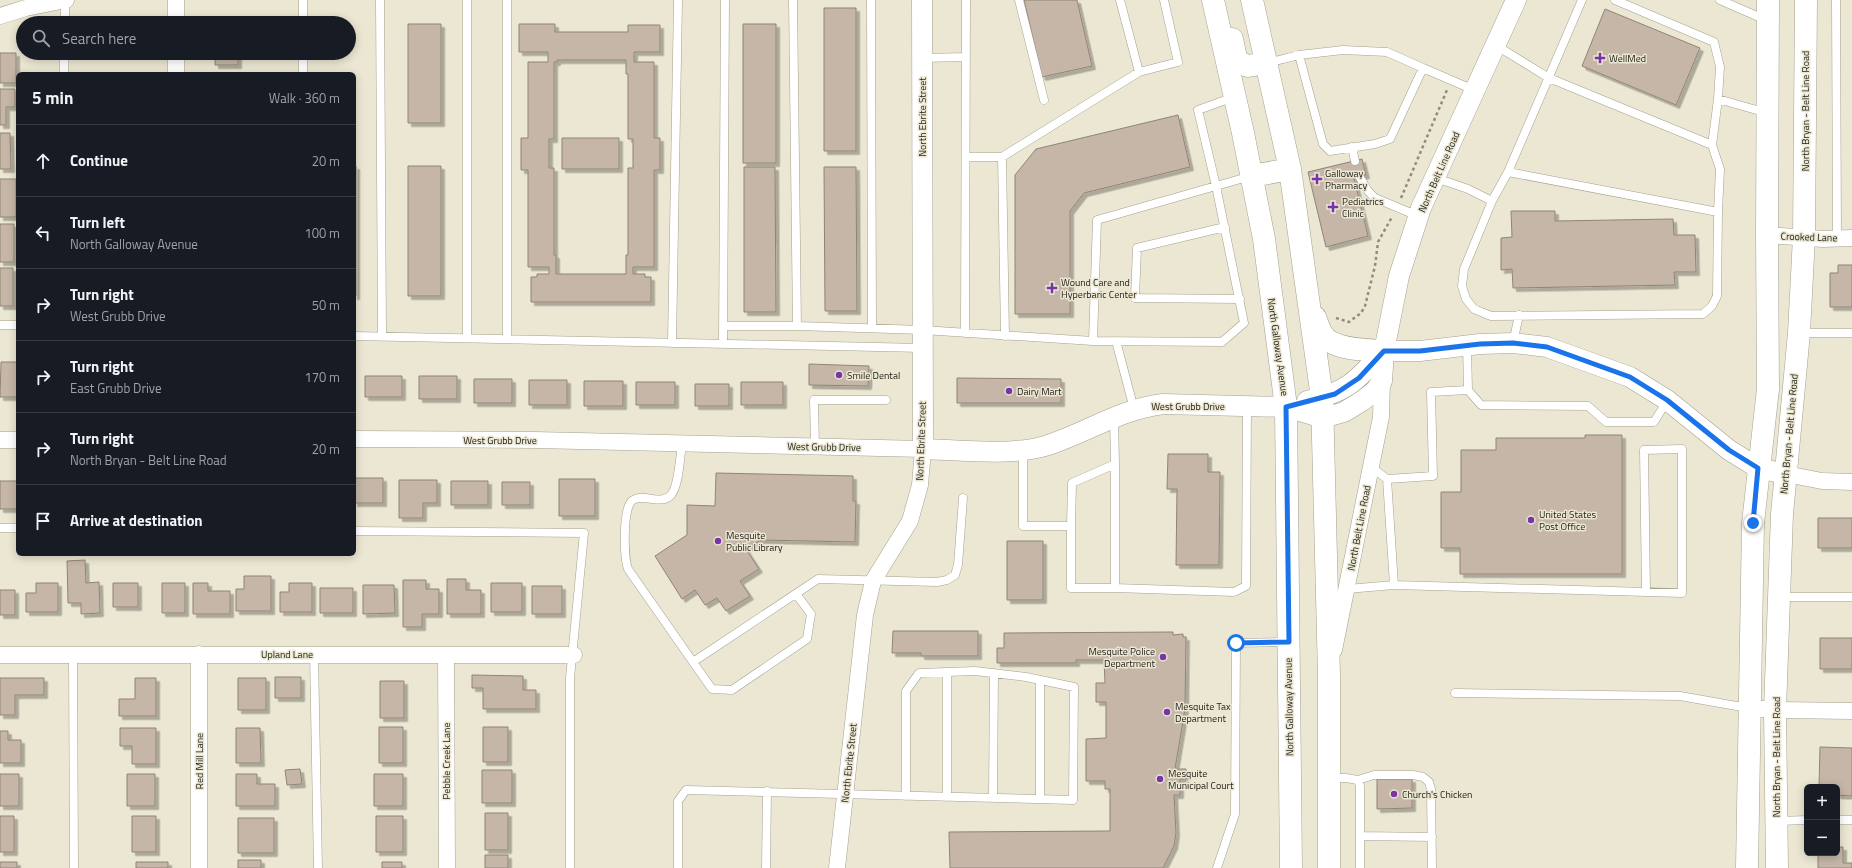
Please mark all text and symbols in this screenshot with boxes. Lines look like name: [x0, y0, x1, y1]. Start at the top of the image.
search box: [16, 16, 356, 60]
icon: search: [30, 27, 52, 49]
text: Search here: [62, 27, 136, 50]
place label: WellMed: [1609, 51, 1646, 66]
street label: North Bryan - Belt Line Road: [1798, 51, 1813, 171]
marker: WellMed: [1594, 52, 1606, 64]
street label: North Ebrite Street: [915, 77, 930, 157]
text: 5 min: [32, 85, 73, 111]
text: Walk · 360 m: [269, 88, 340, 108]
street label: North Belt Line Road: [1414, 129, 1464, 215]
text: Continue: [70, 149, 128, 172]
icon: ahead: [32, 150, 54, 172]
text: 20 m: [312, 151, 340, 171]
place label: Galloway Pharmacy: [1325, 166, 1368, 193]
marker: Galloway Pharmacy: [1312, 174, 1322, 184]
place label: Pediatrics Clinic: [1342, 194, 1384, 221]
marker: Pediatrics Clinic: [1327, 201, 1339, 213]
text: Turn left: [70, 211, 125, 234]
icon: left: [32, 222, 54, 244]
text: 100 m: [304, 223, 340, 243]
street label: Crooked Lane: [1780, 229, 1838, 245]
text: North Galloway Avenue: [70, 234, 198, 254]
place label: Wound Care and Hyperbaric Center: [1061, 275, 1137, 302]
marker: Wound Care and Hyperbaric Center: [1046, 282, 1058, 294]
text: Turn right: [70, 283, 134, 306]
icon: right: [32, 294, 54, 316]
text: 50 m: [312, 295, 340, 315]
street label: North Galloway Avenue: [1264, 297, 1292, 397]
text: West Grubb Drive: [70, 306, 166, 326]
text: Turn right: [70, 355, 134, 378]
icon: right: [32, 366, 54, 388]
text: 170 m: [304, 367, 340, 387]
place label: Smile Dental: [847, 368, 900, 383]
marker: Smile Dental: [834, 370, 844, 380]
street label: North Bryan - Belt Line Road: [1776, 373, 1802, 495]
text: East Grubb Drive: [70, 378, 162, 398]
place label: Dairy Mart: [1017, 384, 1062, 399]
marker: Dairy Mart: [1004, 386, 1014, 396]
street label: West Grubb Drive: [1151, 399, 1225, 414]
street label: North Ebrite Street: [912, 401, 930, 481]
text: Turn right: [70, 427, 134, 450]
street label: West Grubb Drive: [463, 433, 537, 448]
icon: right: [32, 438, 54, 460]
text: 20 m: [312, 439, 340, 459]
street label: West Grubb Drive: [787, 439, 861, 455]
text: North Bryan - Belt Line Road: [70, 450, 227, 470]
street label: North Belt Line Road: [1343, 484, 1375, 572]
place label: United States Post Office: [1539, 507, 1596, 534]
text: Arrive at destination: [70, 509, 203, 532]
icon: arrive: [32, 510, 54, 532]
route end: [1744, 514, 1762, 532]
marker: United States Post Office: [1526, 515, 1536, 525]
place label: Mesquite Public Library: [726, 528, 783, 555]
marker: Mesquite Public Library: [713, 536, 723, 546]
route start: [1227, 634, 1245, 652]
place label: Mesquite Police Department: [1088, 644, 1155, 671]
street label: Upland Lane: [261, 647, 313, 662]
marker: Mesquite Police Department: [1158, 652, 1168, 662]
street label: North Galloway Avenue: [1281, 658, 1297, 756]
street label: North Bryan - Belt Line Road: [1769, 697, 1784, 817]
place label: Mesquite Tax Department: [1175, 699, 1231, 726]
marker: Mesquite Tax Department: [1162, 707, 1172, 717]
street label: Pebble Creek Lane: [439, 722, 454, 800]
street label: North Ebrite Street: [837, 722, 861, 803]
street label: Red Mill Lane: [192, 733, 207, 789]
place label: Mesquite Municipal Court: [1168, 766, 1234, 793]
marker: Mesquite Municipal Court: [1155, 774, 1165, 784]
map controls: [1804, 784, 1840, 856]
button: +: [1804, 784, 1840, 820]
place label: Church's Chicken: [1402, 787, 1472, 802]
marker: Church's Chicken: [1389, 789, 1399, 799]
button: −: [1804, 820, 1840, 856]

